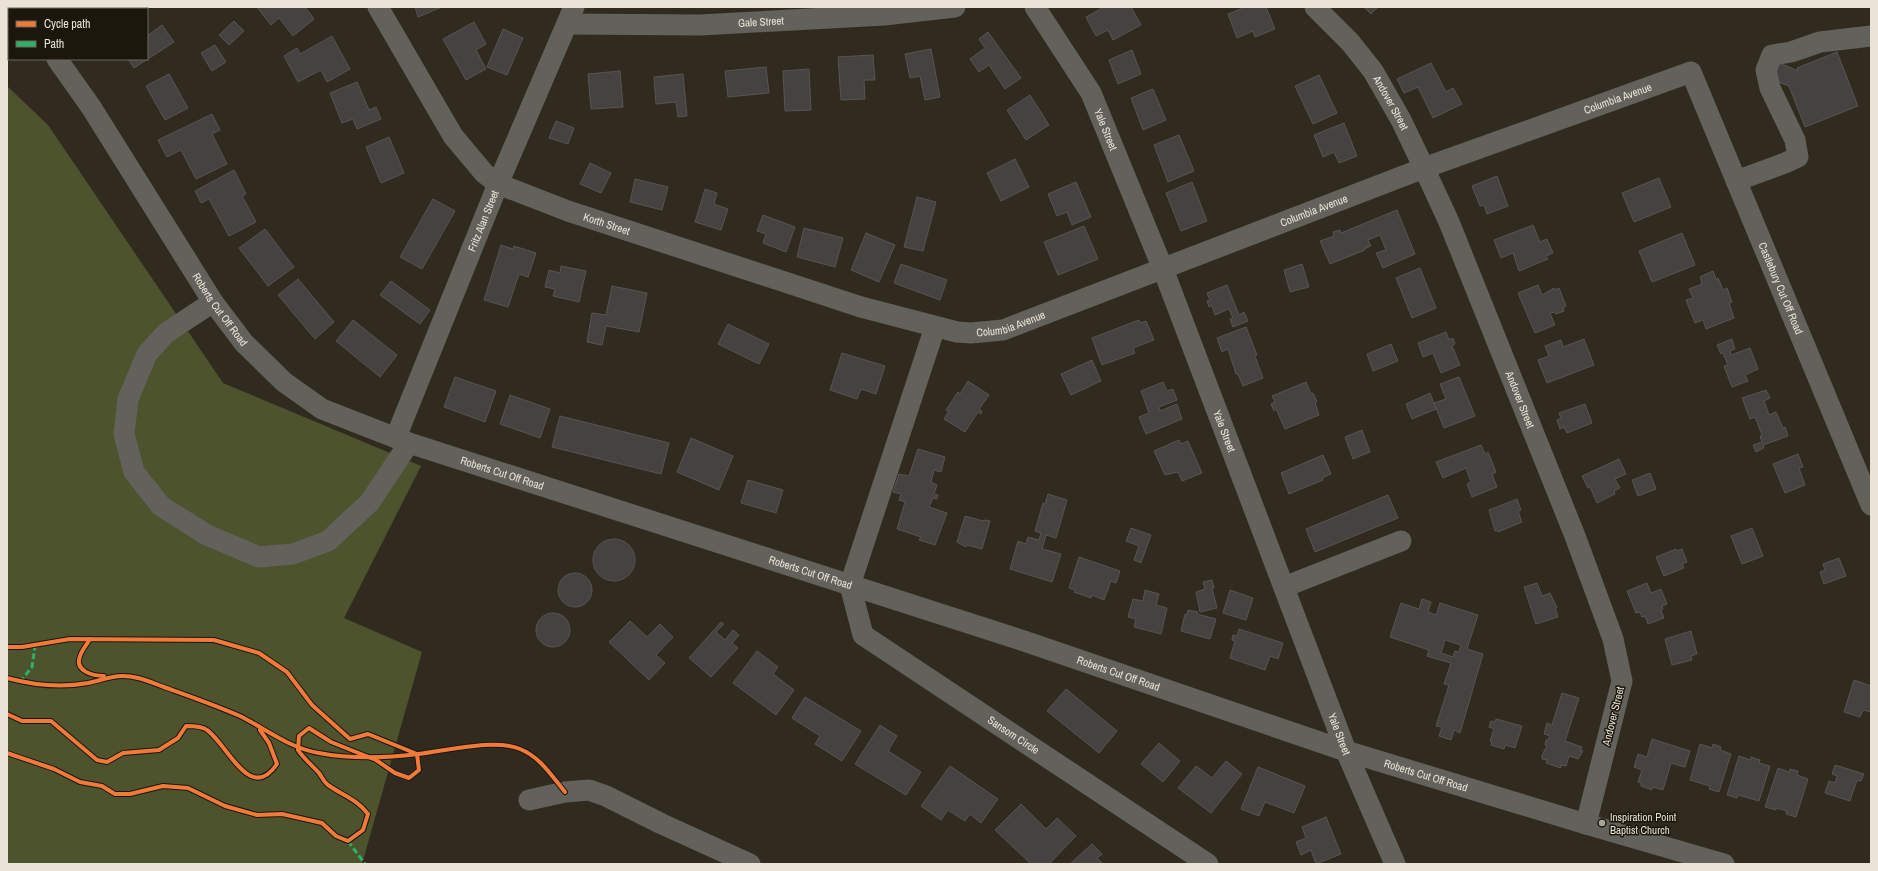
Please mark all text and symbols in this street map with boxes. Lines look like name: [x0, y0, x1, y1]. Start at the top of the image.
legend: [8, 8, 148, 60]
street label: Gale Street: [738, 13, 785, 30]
text: Cycle path: [44, 16, 91, 32]
text: Path: [44, 36, 64, 52]
street label: Andover Street: [1370, 72, 1412, 133]
street label: Columbia Avenue: [1582, 80, 1654, 117]
street label: Yale Street: [1091, 106, 1121, 153]
street label: Fritz Alan Street: [465, 188, 502, 254]
street label: Columbia Avenue: [1278, 191, 1350, 230]
street label: Korth Street: [582, 209, 632, 238]
street label: Castlebury Cut Off Road: [1756, 240, 1806, 336]
street label: Roberts Cut Off Road: [189, 270, 251, 349]
street label: Columbia Avenue: [976, 307, 1047, 339]
street label: Andover Street: [1502, 368, 1538, 431]
street label: Yale Street: [1210, 408, 1239, 454]
street label: Roberts Cut Off Road: [459, 453, 546, 493]
street label: Roberts Cut Off Road: [767, 552, 854, 592]
street label: Roberts Cut Off Road: [1075, 653, 1162, 694]
street label: Andover Street: [1599, 685, 1627, 748]
street label: Yale Street: [1325, 711, 1354, 758]
street label: Sansom Circle: [985, 713, 1042, 757]
street label: Roberts Cut Off Road: [1382, 756, 1469, 795]
place label: Inspiration Point Baptist Church: [1610, 810, 1677, 837]
marker: Inspiration Point Baptist Church: [1597, 818, 1607, 828]

